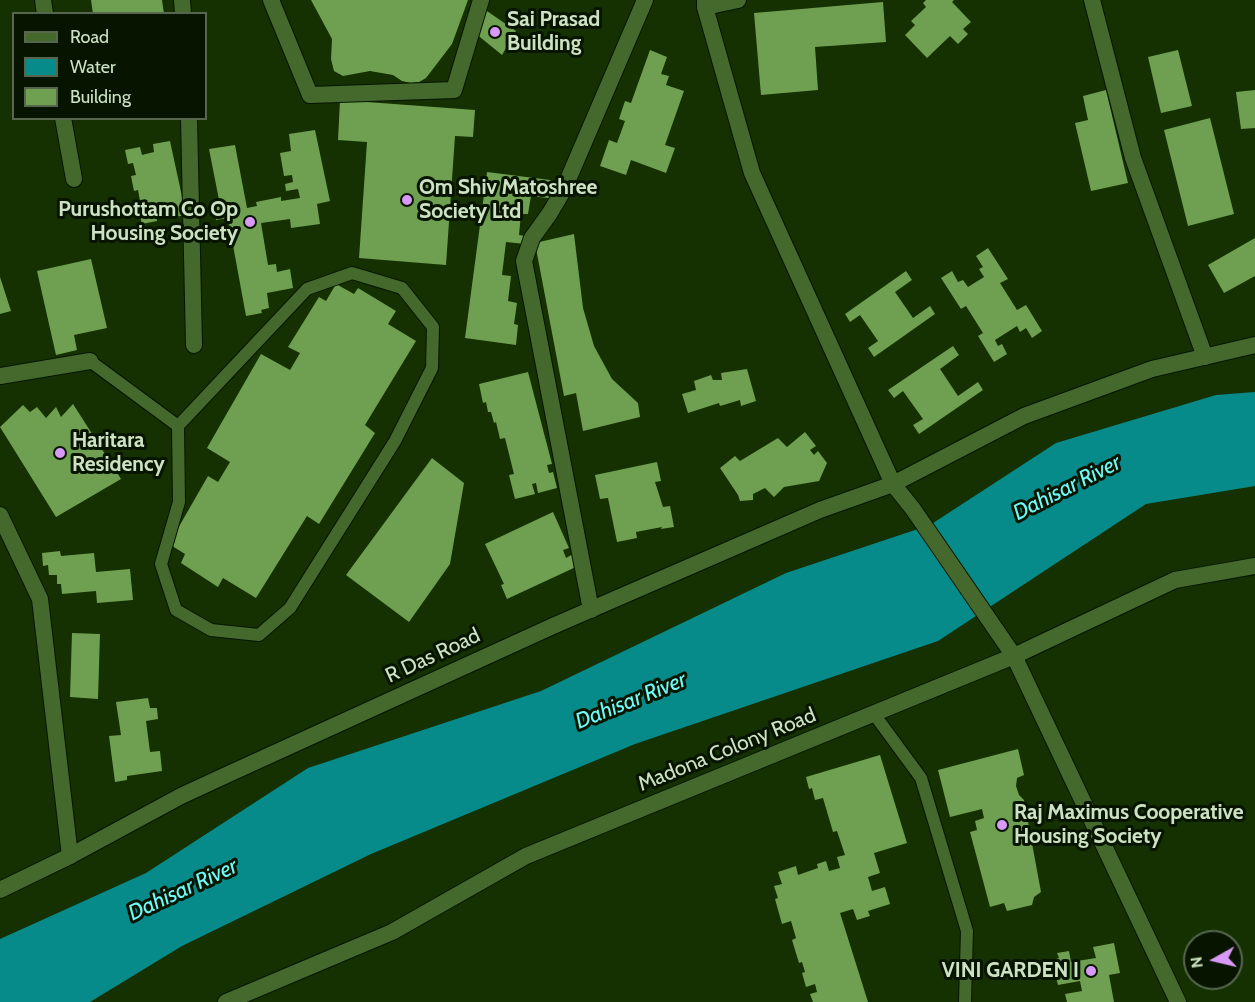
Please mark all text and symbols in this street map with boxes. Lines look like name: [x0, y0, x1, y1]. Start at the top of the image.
place label: Sai Prasad Building: [507, 7, 600, 57]
legend: [12, 12, 207, 120]
marker: Sai Prasad Building: [488, 25, 502, 39]
text: Road: [70, 26, 109, 48]
text: Water: [70, 56, 116, 78]
text: Building: [70, 86, 131, 108]
place label: Om Shiv Matoshree Society Ltd: [419, 175, 597, 225]
marker: Om Shiv Matoshree Society Ltd: [400, 193, 414, 207]
place label: Purushottam Co Op Housing Society: [58, 197, 238, 247]
marker: Purushottam Co Op Housing Society: [243, 215, 257, 229]
place label: Haritara Residency: [72, 428, 165, 478]
marker: Haritara Residency: [53, 446, 67, 460]
water label: Dahisar River: [1009, 450, 1125, 526]
street label: R Das Road: [382, 623, 484, 689]
water label: Dahisar River: [572, 667, 690, 735]
street label: Madona Colony Road: [634, 703, 820, 797]
place label: Raj Maximus Cooperative Housing Society: [1014, 800, 1244, 850]
marker: Raj Maximus Cooperative Housing Society: [995, 818, 1009, 832]
water label: Dahisar River: [124, 853, 242, 927]
north arrow: [1183, 930, 1243, 990]
text: N: [1186, 955, 1207, 969]
place label: VINI GARDEN I: [942, 958, 1079, 984]
marker: VINI GARDEN I: [1084, 964, 1098, 978]

